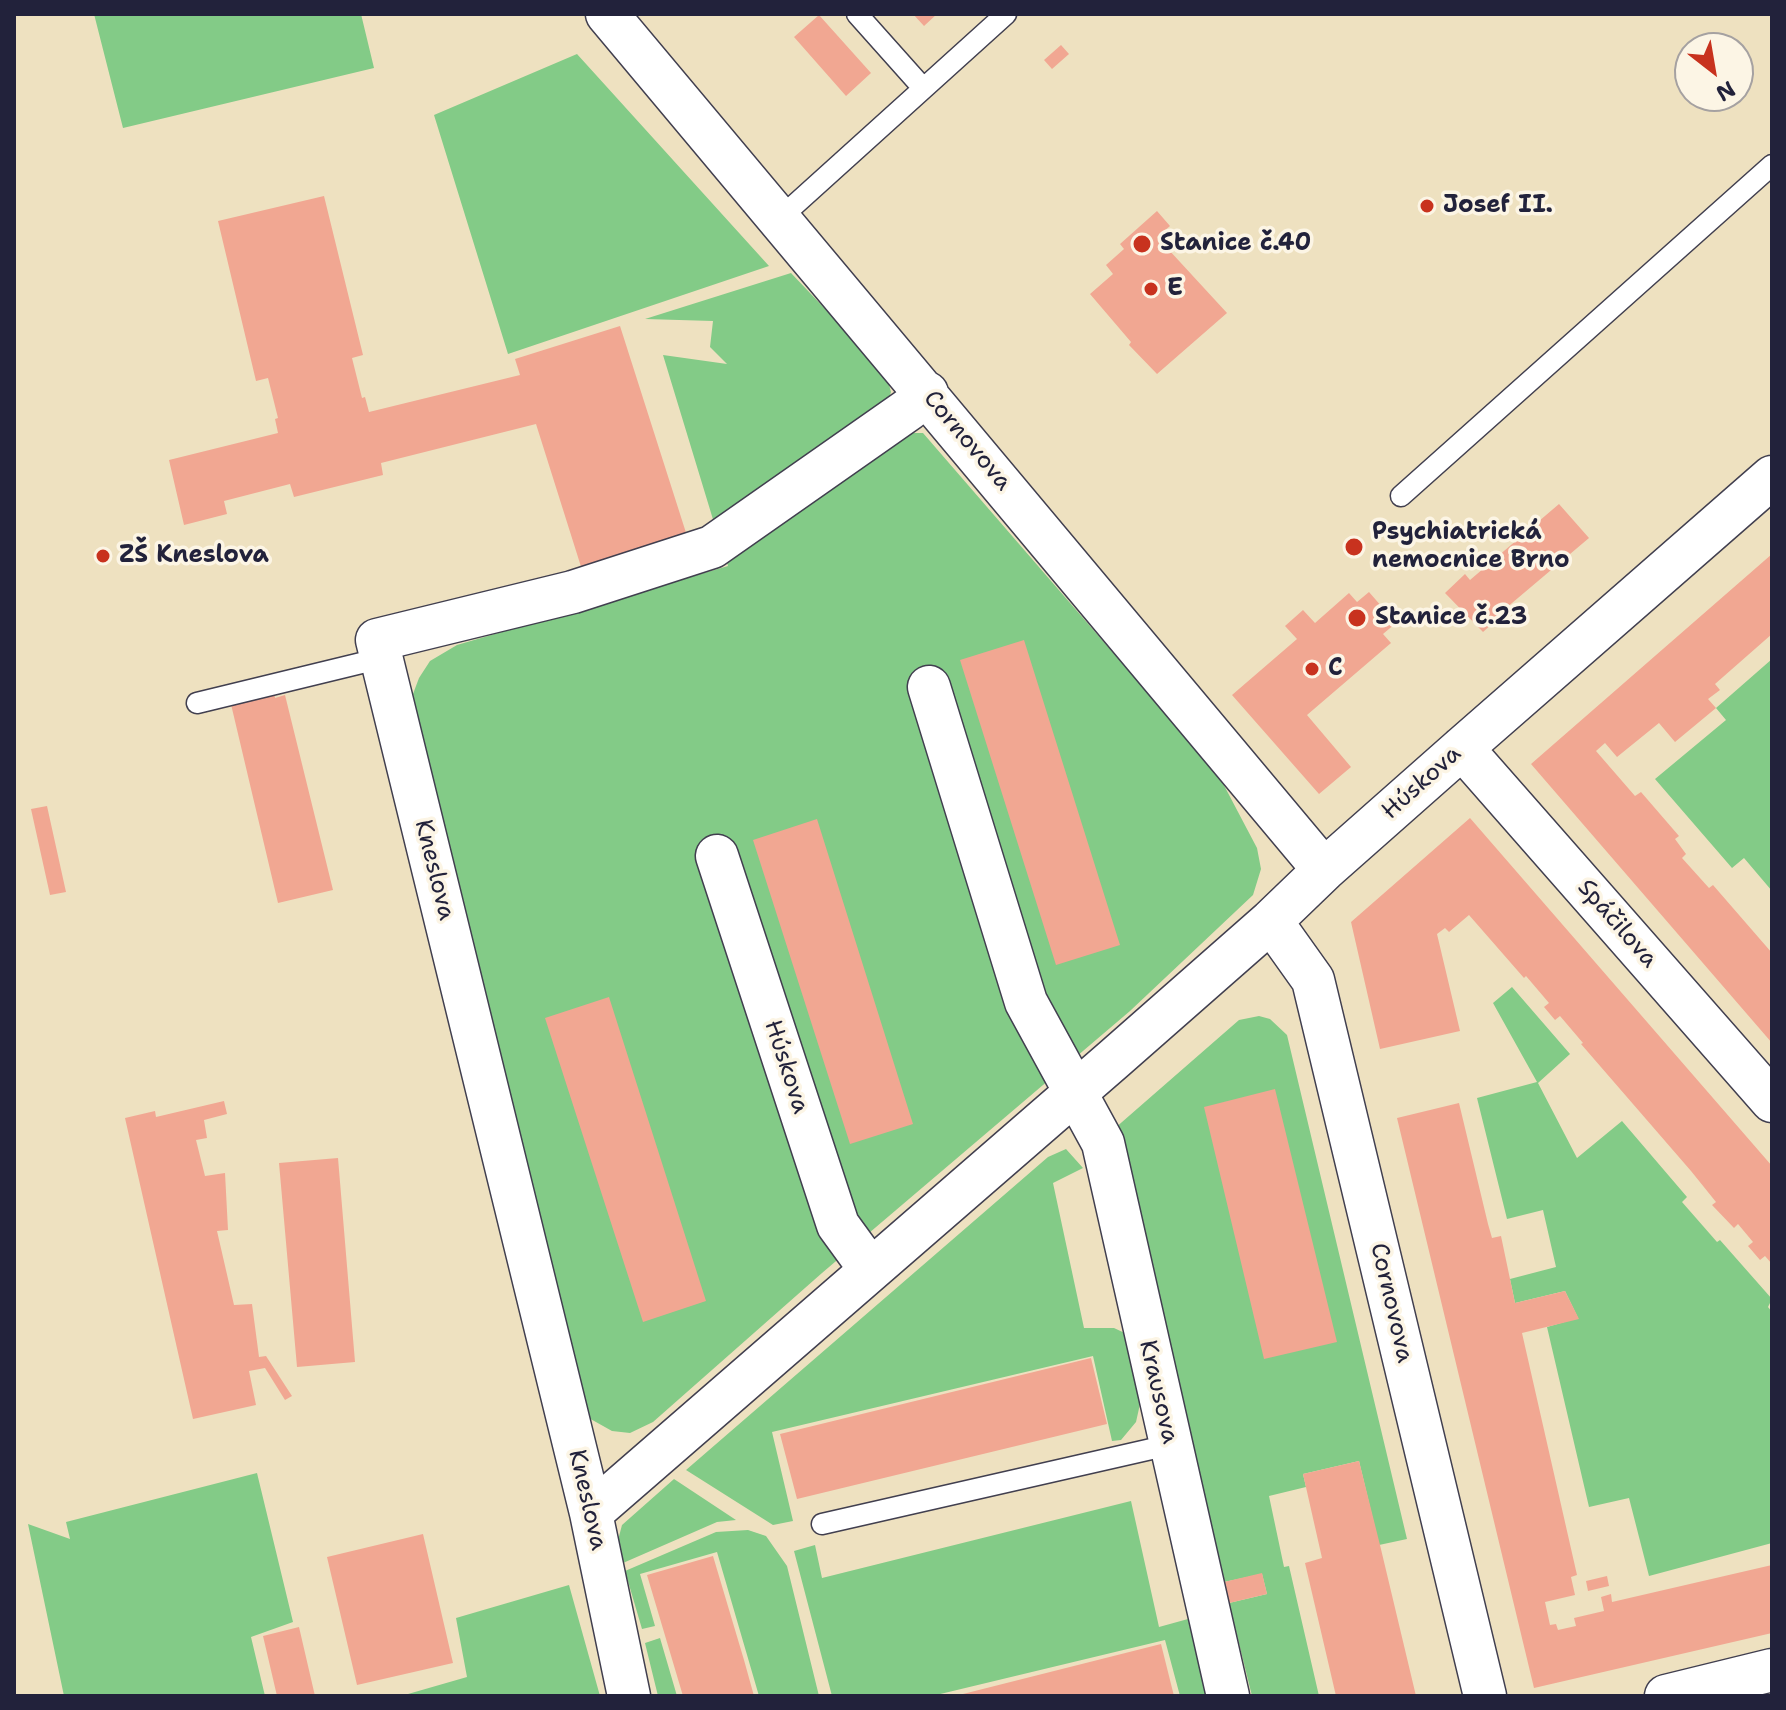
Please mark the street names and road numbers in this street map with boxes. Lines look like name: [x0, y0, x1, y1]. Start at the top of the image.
street label: Cornovova: [917, 385, 1017, 497]
street label: Húskova: [1376, 740, 1468, 826]
street label: Kneslova: [408, 817, 460, 923]
street label: Spáčilova: [1571, 874, 1663, 974]
street label: Húskova: [757, 1017, 815, 1117]
street label: Cornovova: [1363, 1240, 1419, 1366]
street label: Krausova: [1132, 1337, 1184, 1447]
street label: Kneslova: [561, 1447, 613, 1553]

